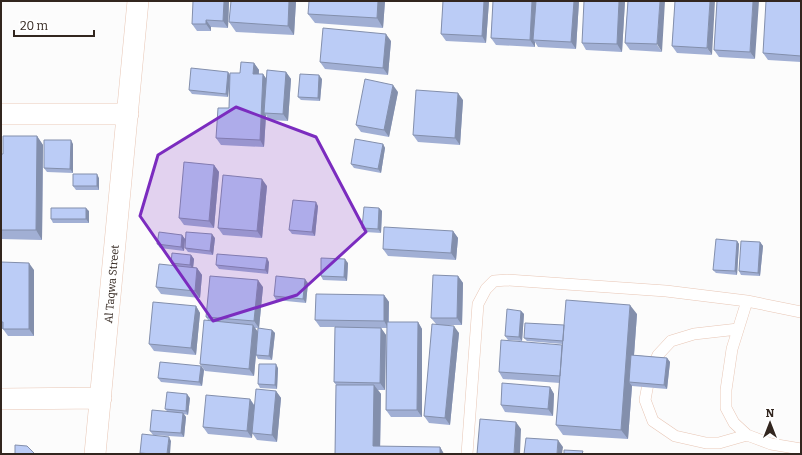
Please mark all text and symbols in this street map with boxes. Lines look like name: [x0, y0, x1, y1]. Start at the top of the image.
scale bar: [14, 12, 94, 38]
text: 20 m: [20, 19, 49, 33]
street label: Al Taqwa Street: [102, 244, 122, 324]
north arrow: [750, 403, 790, 443]
text: N: [766, 407, 775, 420]

